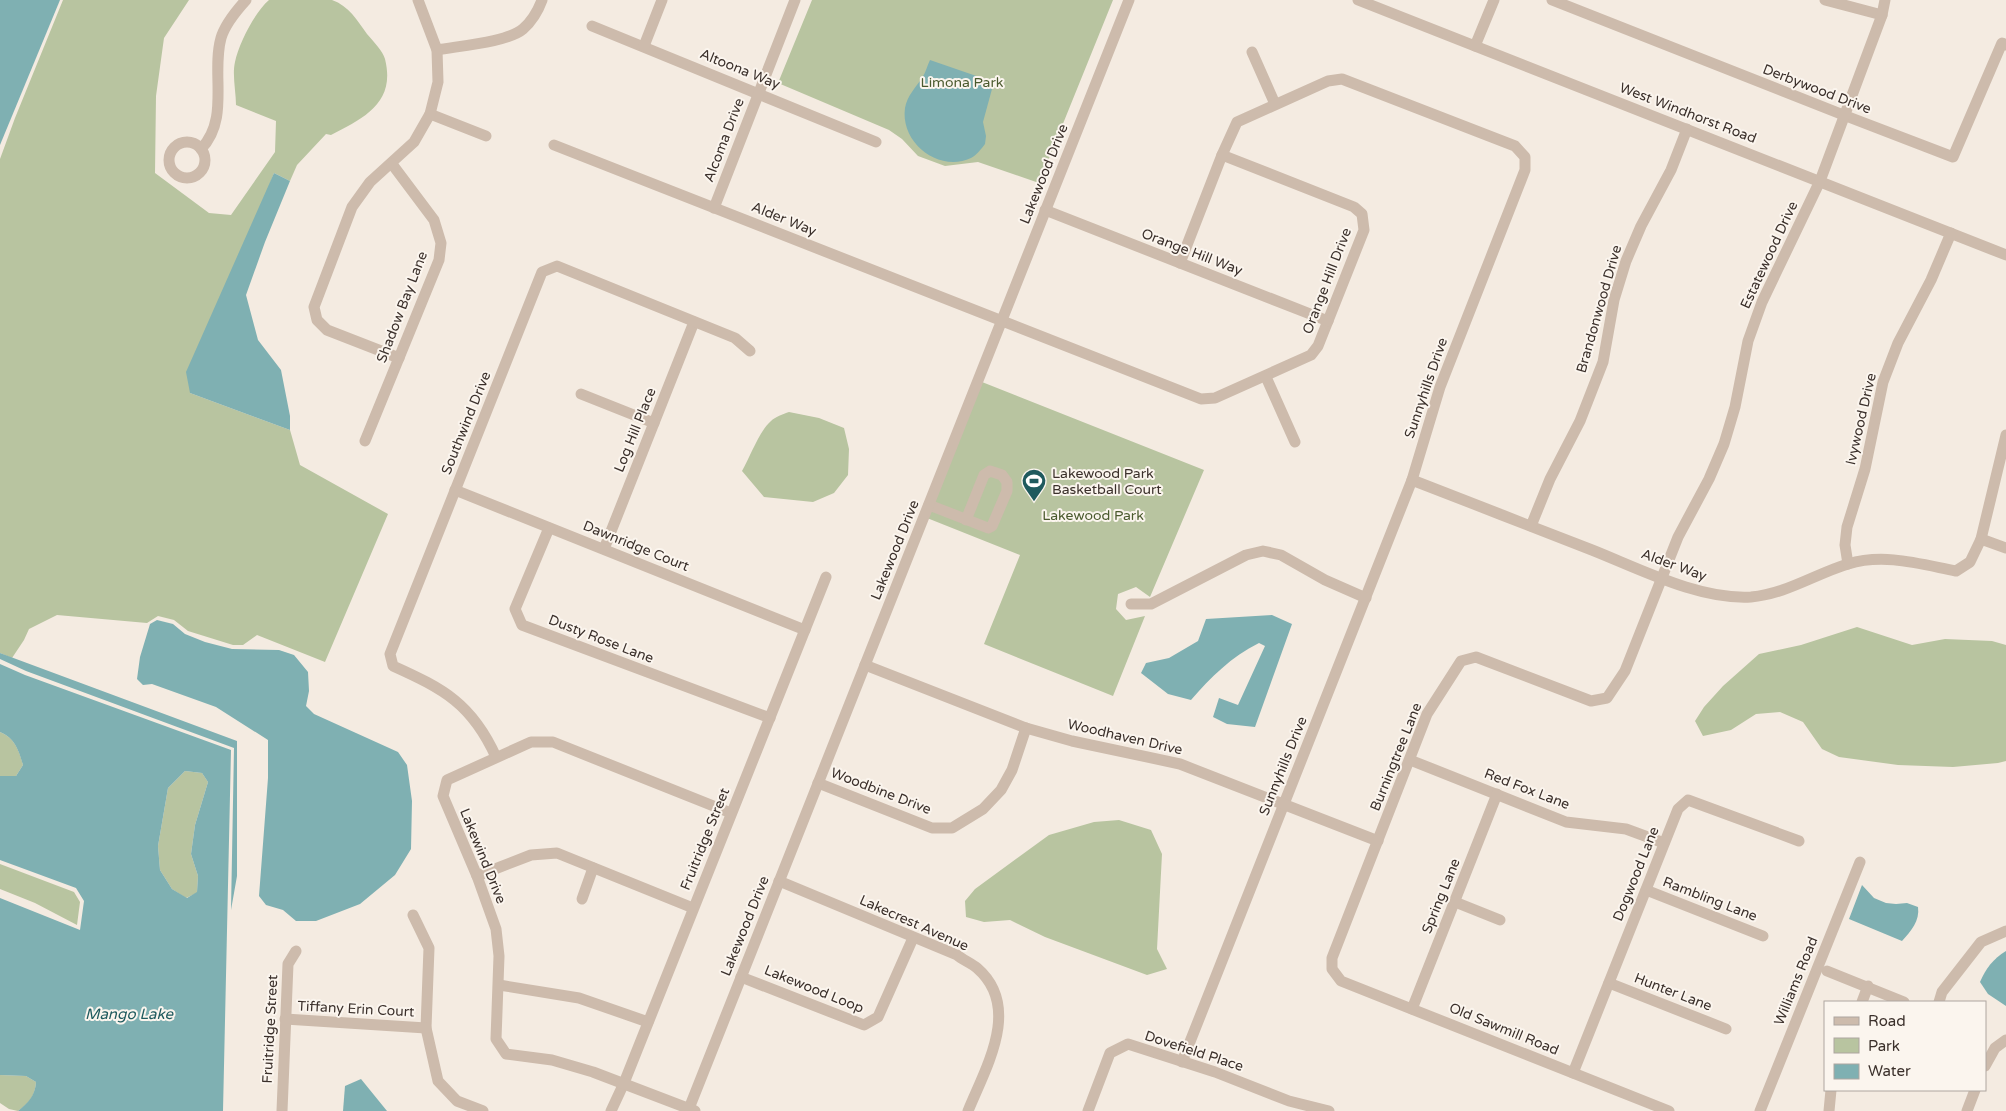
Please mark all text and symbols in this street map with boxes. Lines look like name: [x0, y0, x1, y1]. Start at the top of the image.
street label: Altoona Way: [697, 45, 783, 93]
street label: Derbywood Drive: [1760, 61, 1874, 118]
park label: Limona Park: [921, 74, 1004, 91]
street label: West Windhorst Road: [1617, 79, 1759, 147]
street label: Alcoma Drive: [700, 96, 748, 184]
street label: Lakewood Drive: [1016, 121, 1072, 226]
street label: Alder Way: [749, 198, 819, 240]
street label: Estatewood Drive: [1737, 198, 1801, 311]
street label: Orange Hill Way: [1139, 225, 1245, 279]
street label: Orange Hill Drive: [1299, 225, 1355, 337]
street label: Brandonwood Drive: [1573, 243, 1625, 375]
street label: Shadow Bay Lane: [373, 249, 431, 365]
street label: Sunnyhills Drive: [1401, 335, 1451, 441]
street label: Southwind Drive: [438, 369, 494, 477]
street label: Ivywood Drive: [1842, 371, 1880, 467]
street label: Log Hill Place: [610, 385, 660, 475]
place label: Lakewood Park Basketball Court: [1052, 465, 1162, 498]
sports icon: Lakewood Park Basketball Court: [1021, 468, 1047, 502]
street label: Lakewood Drive: [867, 497, 923, 602]
park label: Lakewood Park: [1042, 507, 1144, 524]
street label: Dawnridge Court: [580, 517, 692, 575]
street label: Alder Way: [1639, 545, 1710, 585]
street label: Dusty Rose Lane: [546, 611, 656, 667]
street label: Burningtree Lane: [1367, 700, 1425, 814]
street label: Sunnyhills Drive: [1255, 714, 1311, 818]
street label: Woodhaven Drive: [1066, 715, 1184, 759]
street label: Woodbine Drive: [828, 764, 934, 818]
street label: Red Fox Lane: [1482, 765, 1572, 813]
street label: Fruitridge Street: [677, 785, 734, 893]
street label: Lakewind Drive: [456, 806, 510, 906]
street label: Dogwood Lane: [1609, 824, 1663, 924]
street label: Spring Lane: [1418, 856, 1464, 936]
street label: Lakewood Drive: [717, 873, 773, 978]
street label: Rambling Lane: [1660, 873, 1760, 925]
street label: Lakecrest Avenue: [857, 891, 971, 955]
street label: Williams Road: [1770, 934, 1822, 1028]
street label: Lakewood Loop: [762, 961, 866, 1017]
street label: Hunter Lane: [1632, 969, 1714, 1015]
street label: Fruitridge Street: [259, 974, 281, 1084]
street label: Tiffany Erin Court: [297, 997, 416, 1021]
street label: Old Sawmill Road: [1447, 999, 1561, 1059]
legend: [1824, 1001, 1986, 1091]
water label: Mango Lake: [85, 1005, 175, 1023]
text: Road: [1868, 1012, 1906, 1030]
street label: Dovefield Place: [1143, 1027, 1246, 1075]
text: Park: [1868, 1037, 1900, 1055]
text: Water: [1868, 1062, 1911, 1080]

